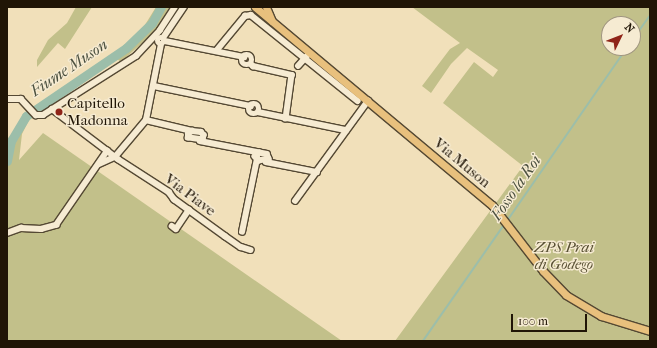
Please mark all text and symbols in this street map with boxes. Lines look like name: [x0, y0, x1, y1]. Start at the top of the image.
north arrow: [601, 16, 641, 56]
text: N: [622, 21, 637, 36]
water label: Fiume Muson: [27, 35, 111, 101]
place label: Capitello Madonna: [67, 94, 128, 129]
marker: Capitello Madonna: [54, 107, 64, 117]
street label: Via Muson: [430, 134, 494, 192]
water label: Fosso la Roi: [487, 152, 545, 224]
street label: Via Piave: [161, 170, 219, 220]
park label: ZPS Prai di Godego: [534, 238, 594, 273]
scale bar: [513, 306, 589, 332]
text: 100 m: [518, 314, 548, 328]

